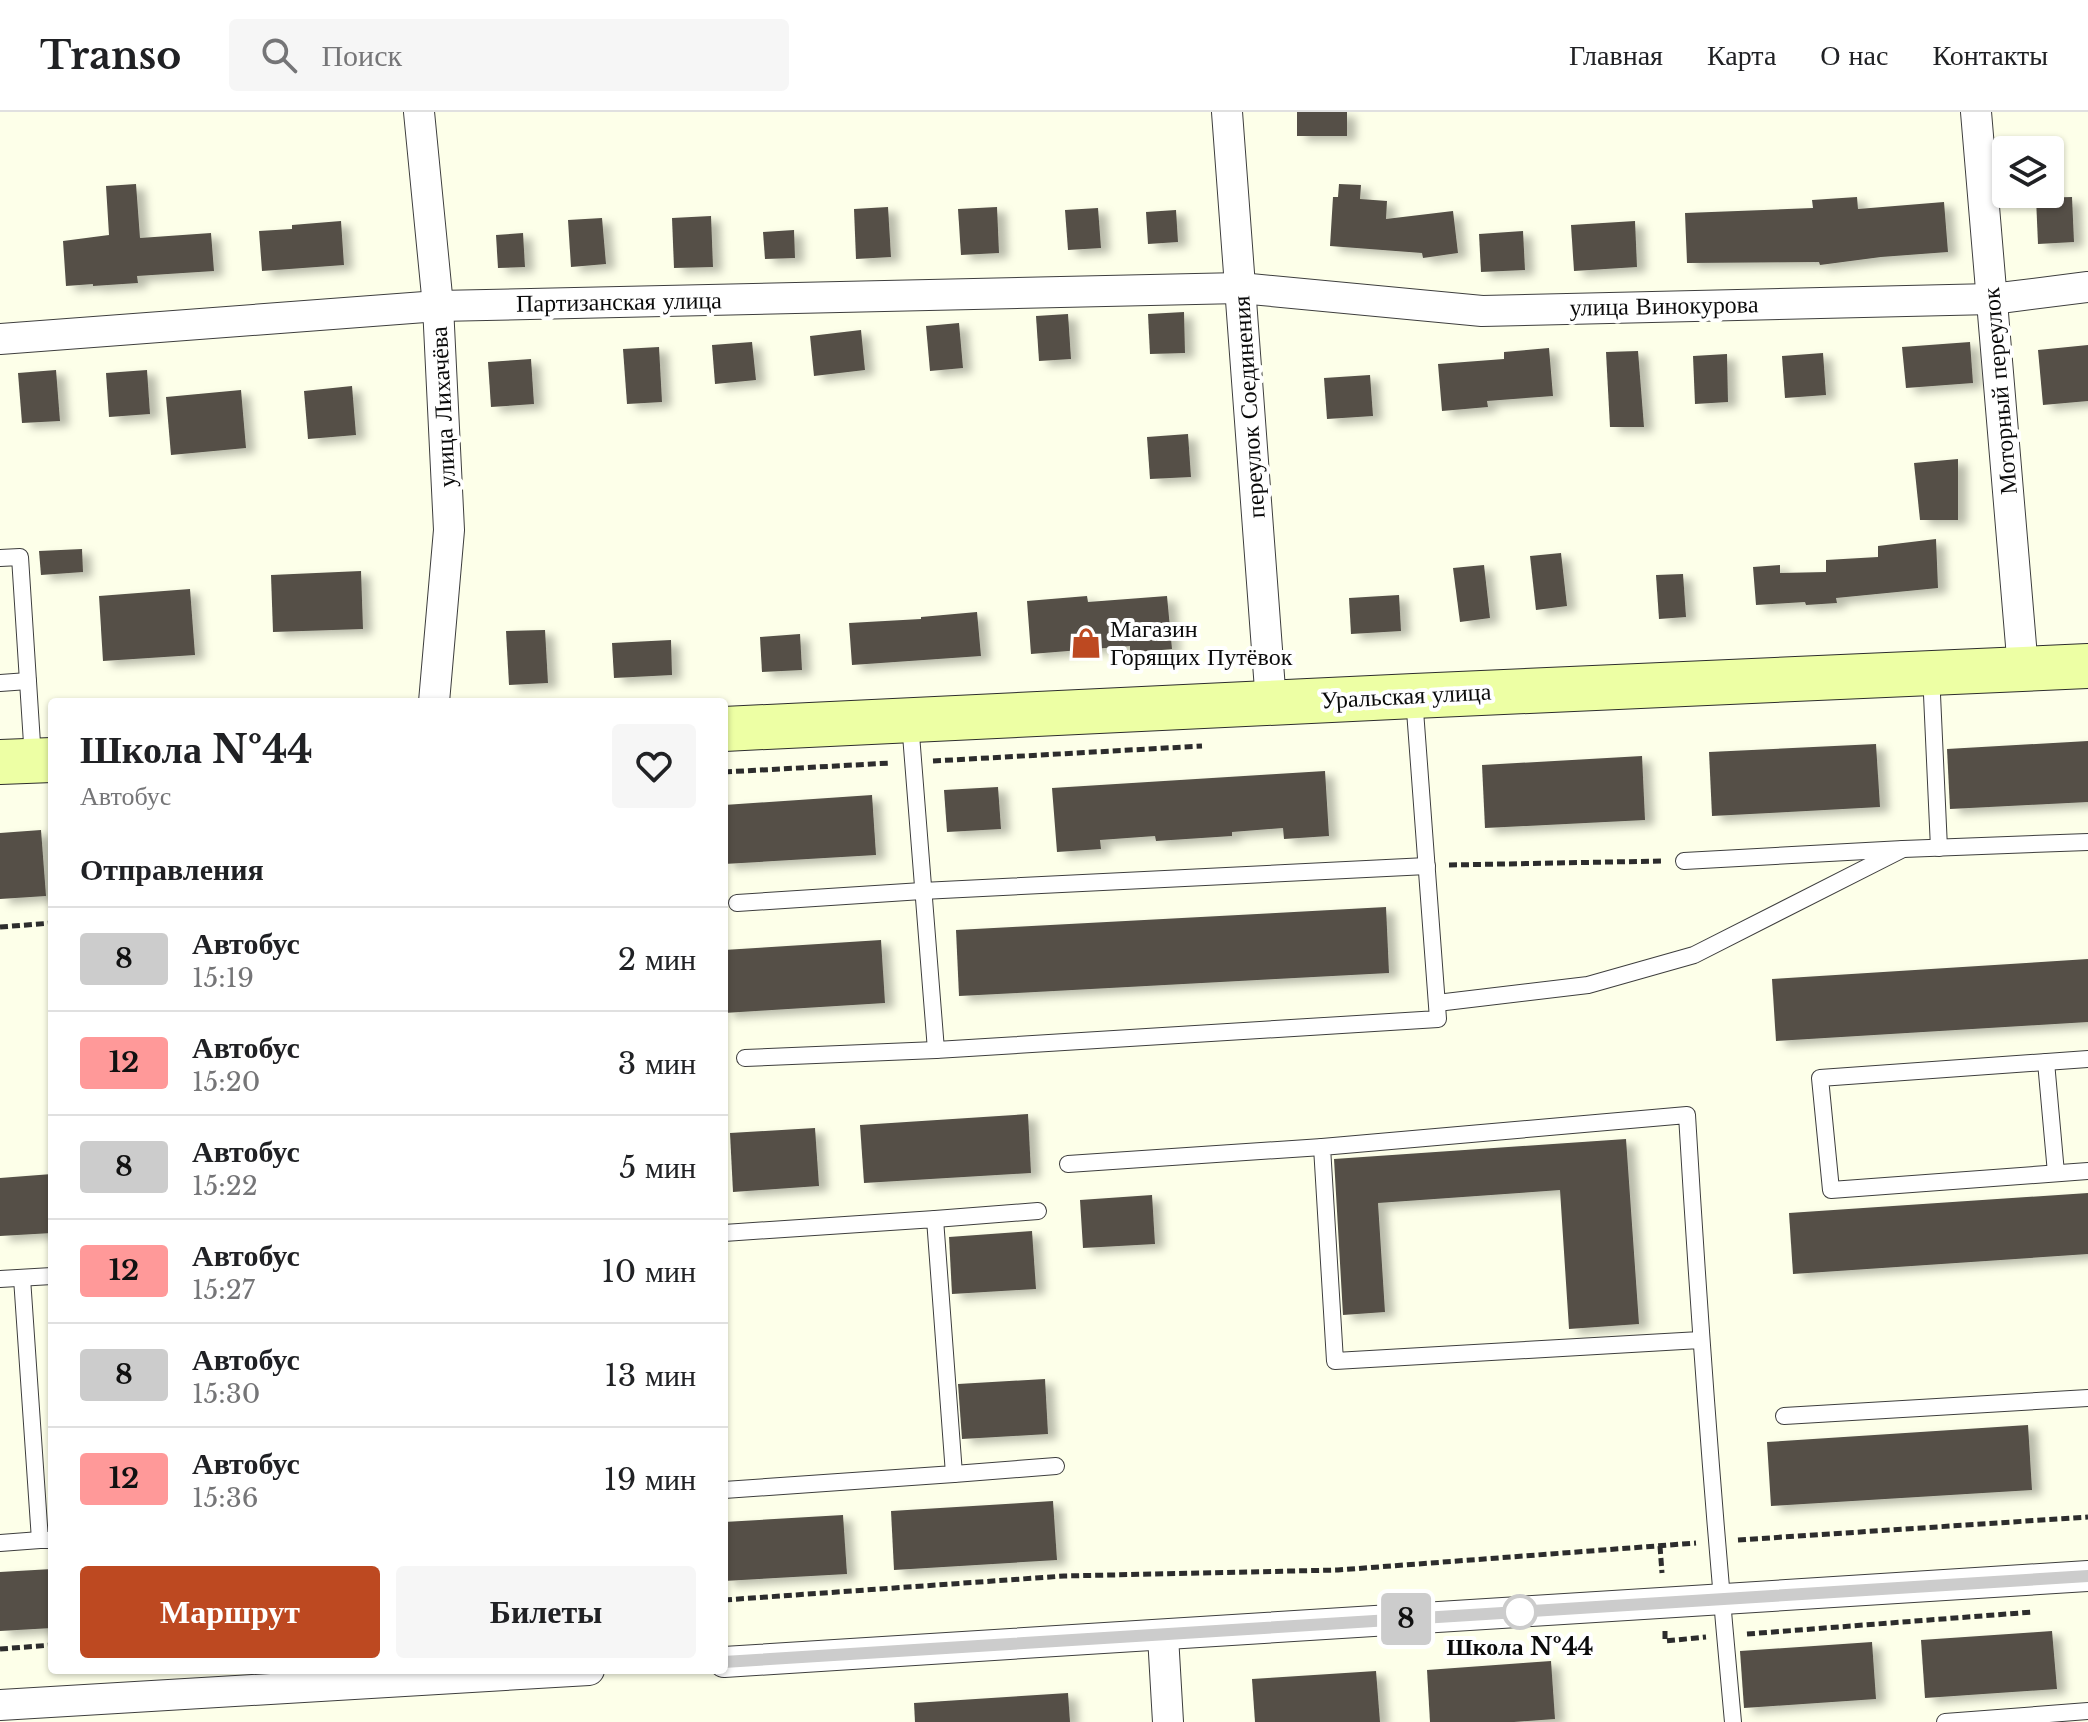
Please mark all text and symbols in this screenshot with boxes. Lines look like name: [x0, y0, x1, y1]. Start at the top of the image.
search box: [229, 19, 789, 91]
text: Transo: [40, 32, 181, 79]
icon: search: [257, 33, 301, 77]
text: Поиск: [321, 37, 402, 74]
text: Главная: [1569, 38, 1663, 73]
text: Карта: [1707, 38, 1776, 73]
text: О нас: [1820, 38, 1888, 73]
text: Контакты: [1932, 38, 2048, 73]
map controls: [1992, 136, 2064, 208]
button: layers: [1992, 136, 2064, 208]
street label: Партизанская улица: [516, 285, 722, 318]
street label: Моторный переулок: [1976, 286, 2023, 496]
street label: улица Винокурова: [1569, 289, 1759, 322]
street label: переулок Соединения: [1226, 295, 1271, 519]
street label: улица Лихачёва: [424, 326, 461, 488]
place label: Магазин Горящих Путёвок: [1110, 614, 1293, 671]
shop icon: Магазин Горящих Путёвок: [1069, 626, 1103, 660]
street label: Уральская улица: [1320, 677, 1492, 714]
button: heart: [612, 724, 696, 808]
text: Школа №44: [80, 726, 313, 773]
text: Автобус: [80, 780, 171, 812]
text: Отправления: [80, 851, 264, 888]
text: Автобус: [192, 925, 300, 962]
text: 8: [115, 941, 133, 976]
text: 2 мин: [618, 941, 696, 978]
text: 15:19: [192, 962, 254, 994]
text: Автобус: [192, 1029, 300, 1066]
text: 12: [109, 1045, 139, 1080]
text: 3 мин: [618, 1045, 696, 1082]
text: 15:20: [192, 1066, 260, 1098]
text: Автобус: [192, 1133, 300, 1170]
text: 8: [115, 1149, 133, 1184]
text: 5 мин: [619, 1149, 696, 1186]
text: 15:22: [192, 1170, 258, 1202]
text: Автобус: [192, 1237, 300, 1274]
text: 12: [109, 1253, 139, 1288]
text: 10 мин: [601, 1253, 696, 1290]
text: 15:27: [192, 1274, 255, 1306]
text: Автобус: [192, 1341, 300, 1378]
text: 8: [115, 1357, 133, 1392]
text: 13 мин: [604, 1357, 696, 1394]
text: 15:30: [192, 1378, 260, 1410]
text: Автобус: [192, 1445, 300, 1482]
text: 12: [109, 1461, 139, 1496]
text: 19 мин: [604, 1461, 696, 1498]
text: 15:36: [192, 1482, 259, 1514]
button: Маршрут: [80, 1566, 380, 1658]
button: Билеты: [396, 1566, 696, 1658]
line badge: 8: [1380, 1593, 1432, 1645]
marker: Школа №44: [1503, 1595, 1537, 1629]
text: 8: [1397, 1601, 1415, 1636]
place label: Школа №44: [1446, 1632, 1594, 1661]

